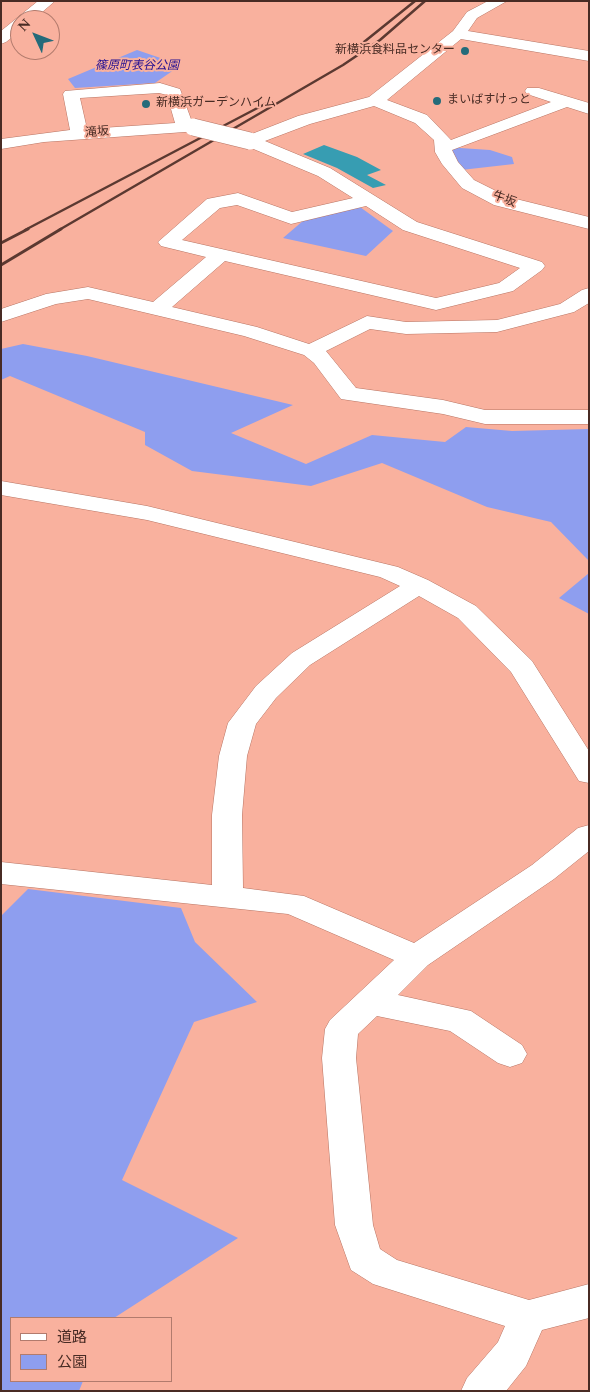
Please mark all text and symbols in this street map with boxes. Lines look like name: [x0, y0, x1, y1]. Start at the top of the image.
north arrow: [10, 10, 60, 60]
text: N: [13, 14, 36, 36]
place label: 新横浜食料品センター: [335, 44, 455, 58]
marker: 新横浜食料品センター: [459, 45, 471, 57]
park label: 篠原町表谷公園: [95, 60, 179, 74]
place label: まいばすけっと: [447, 94, 531, 108]
marker: まいばすけっと: [431, 95, 443, 107]
place label: 新横浜ガーデンハイム: [156, 97, 276, 111]
marker: 新横浜ガーデンハイム: [140, 98, 152, 110]
street label: 滝坂: [85, 125, 109, 141]
street label: 牛坂: [490, 189, 518, 211]
legend: [10, 1317, 172, 1382]
text: 道路: [57, 1326, 87, 1349]
text: 公園: [57, 1351, 87, 1374]

